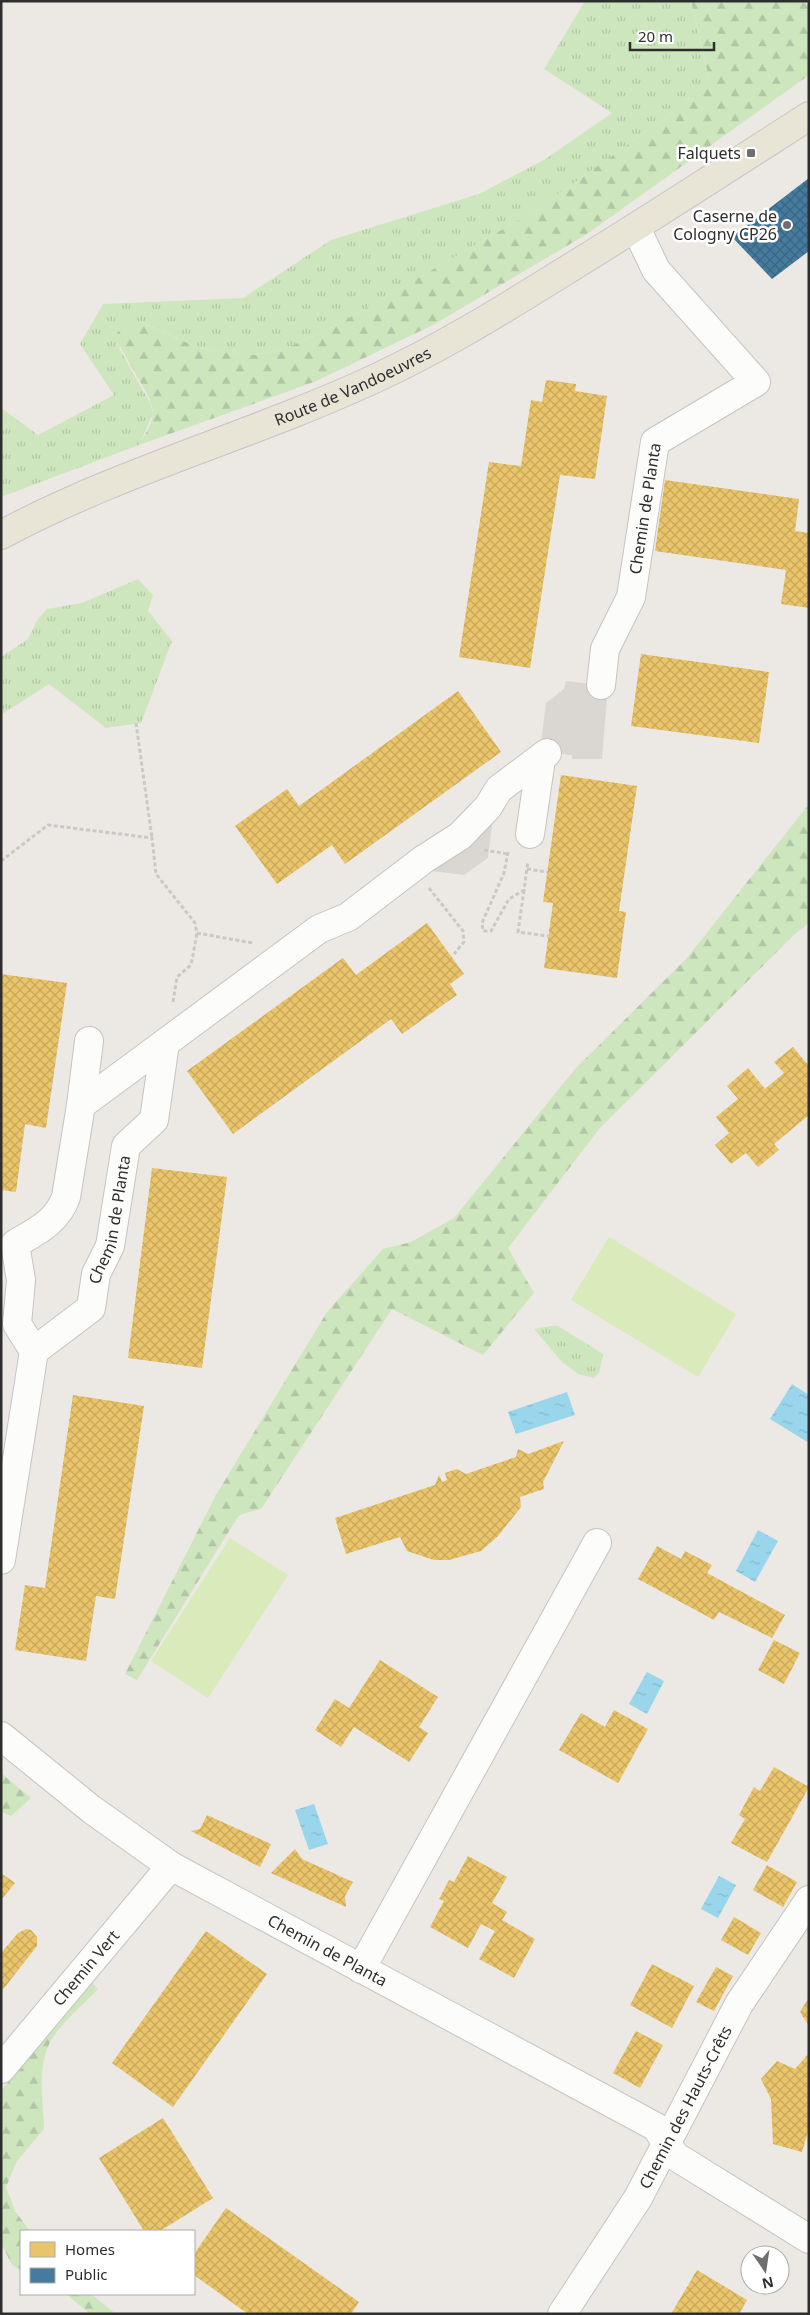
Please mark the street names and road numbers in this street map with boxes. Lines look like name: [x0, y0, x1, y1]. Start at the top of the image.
street label: Route de Vandoeuvres: [271, 342, 435, 431]
street label: Chemin de Planta: [624, 441, 666, 576]
street label: Chemin de Planta: [84, 1154, 135, 1285]
street label: Chemin de Planta: [264, 1909, 391, 1991]
street label: Chemin Vert: [47, 1925, 124, 2010]
street label: Chemin des Hauts-Crêts: [634, 2022, 737, 2193]

